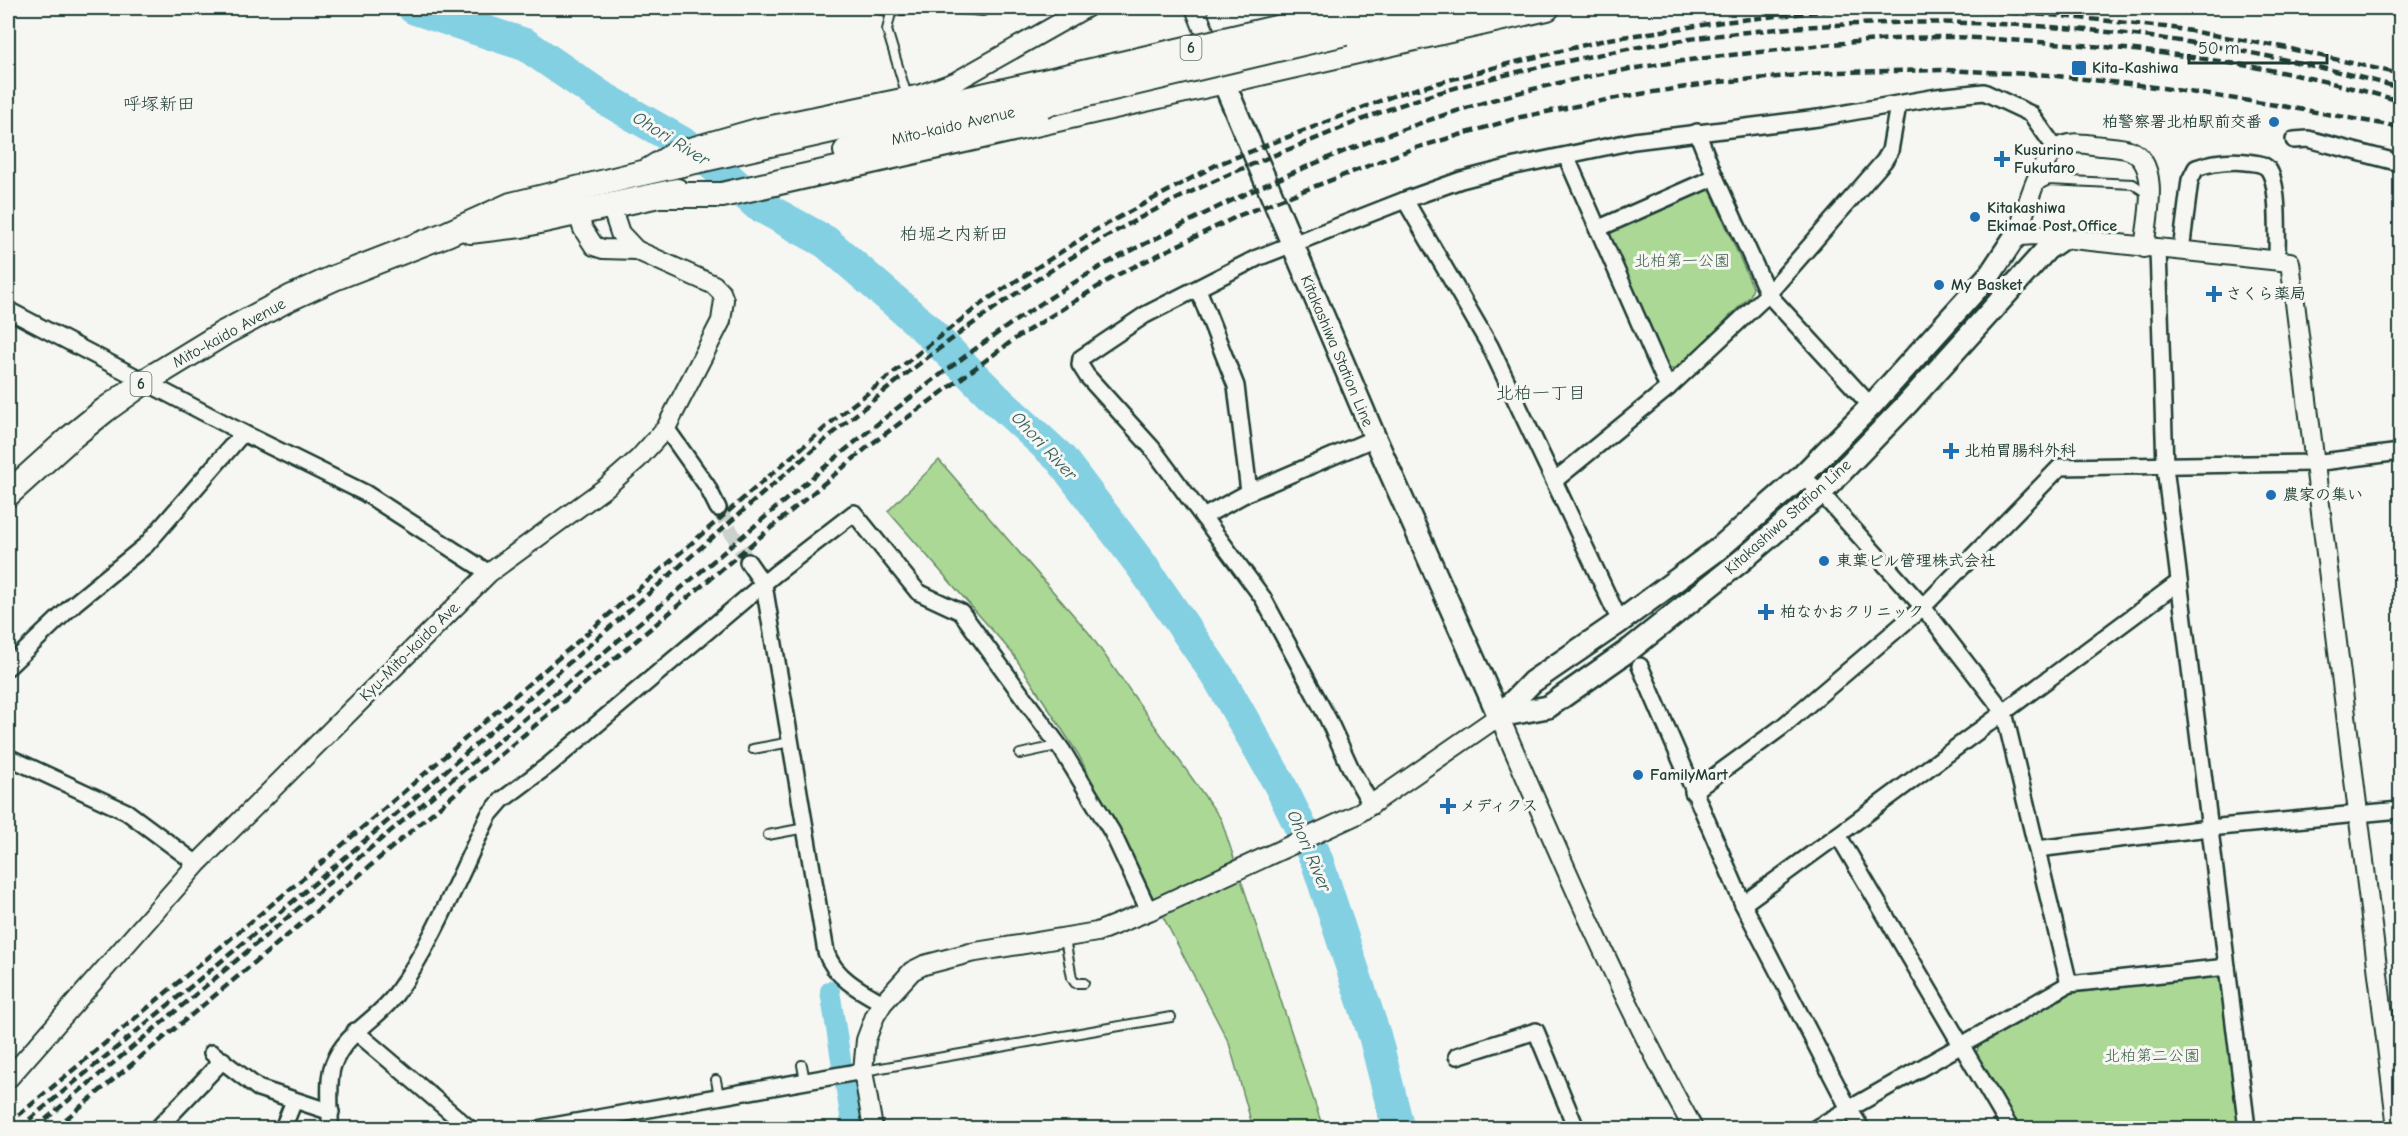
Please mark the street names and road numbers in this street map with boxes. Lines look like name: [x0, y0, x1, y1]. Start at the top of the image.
road number: 6: [1180, 36, 1202, 60]
street label: Mito-kaido Avenue: [889, 103, 1017, 149]
street label: Kitakashiwa Station Line: [1297, 272, 1377, 430]
street label: Mito-kaido Avenue: [169, 294, 289, 372]
road number: 6: [130, 372, 152, 396]
street label: Kitakashiwa Station Line: [1721, 456, 1855, 578]
street label: Kyu-Mito-kaido Ave.: [356, 597, 464, 705]

